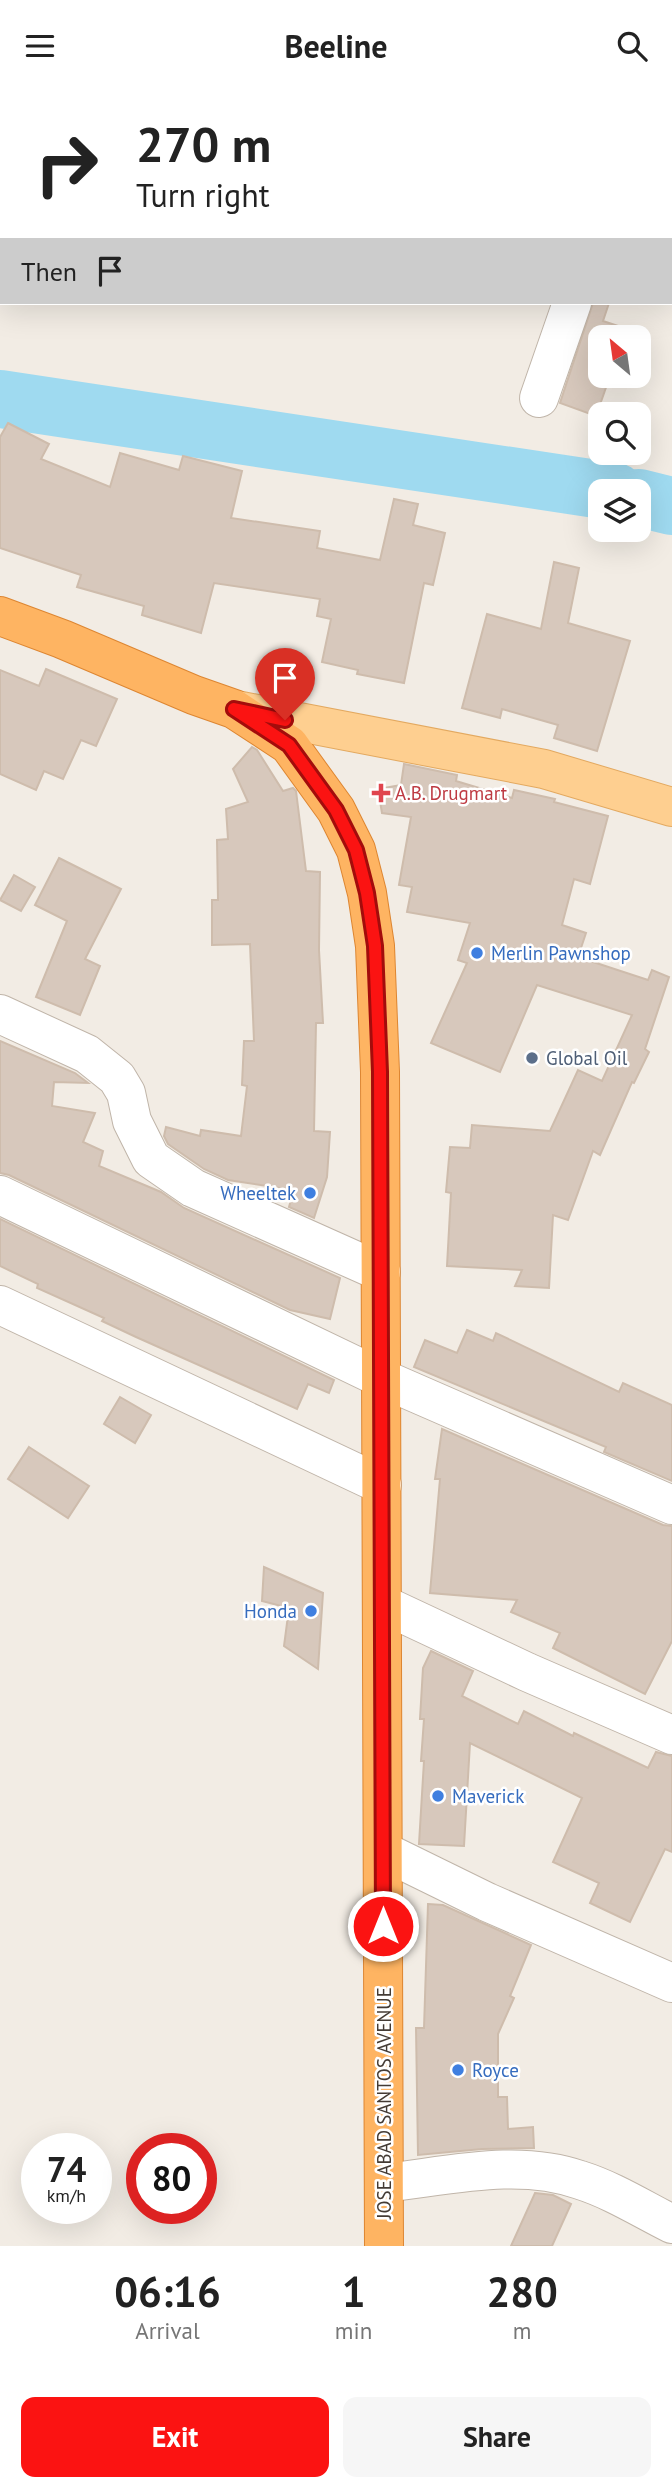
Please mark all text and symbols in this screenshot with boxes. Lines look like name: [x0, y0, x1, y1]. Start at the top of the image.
text: Beeline: [285, 25, 387, 67]
icon: menu: [21, 27, 59, 65]
icon: search: [613, 27, 651, 65]
text: 270 m: [136, 112, 271, 176]
icon: right: [21, 119, 112, 210]
text: Turn right: [136, 174, 270, 216]
icon: arrive: [91, 252, 129, 290]
text: Then: [21, 255, 77, 288]
north arrow: [588, 325, 651, 389]
map controls: [588, 325, 651, 542]
button: search: [588, 402, 651, 465]
button: layers: [588, 479, 651, 542]
pin: [255, 648, 315, 720]
icon: arrive: [266, 659, 304, 697]
place label: A.B. Drugmart: [395, 781, 508, 805]
marker: A.B. Drugmart: [373, 785, 389, 801]
place label: Merlin Pawnshop: [491, 941, 631, 965]
marker: Merlin Pawnshop: [469, 945, 485, 961]
place label: Global Oil: [546, 1046, 628, 1070]
marker: Global Oil: [524, 1050, 540, 1066]
place label: Wheeltek: [220, 1181, 296, 1205]
marker: Wheeltek: [302, 1185, 318, 1201]
place label: Honda: [244, 1599, 297, 1623]
marker: Honda: [303, 1603, 319, 1619]
place label: Maverick: [452, 1784, 524, 1808]
marker: Maverick: [430, 1788, 446, 1804]
position arrow: [346, 1889, 420, 1963]
street label: JOSE ABAD SANTOS AVENUE: [372, 1987, 396, 2220]
place label: Royce: [472, 2058, 519, 2082]
marker: Royce: [450, 2062, 466, 2078]
speed limit sign: 80: [126, 2133, 217, 2224]
text: 74: [47, 2146, 86, 2192]
text: km/h: [47, 2184, 86, 2207]
text: 06:16: [114, 2264, 221, 2319]
text: 1: [342, 2264, 365, 2319]
text: 280: [486, 2264, 558, 2319]
text: Arrival: [135, 2316, 200, 2345]
text: min: [335, 2316, 372, 2345]
text: m: [513, 2316, 531, 2345]
button: Exit: [21, 2397, 329, 2477]
button: Share: [343, 2397, 651, 2477]

